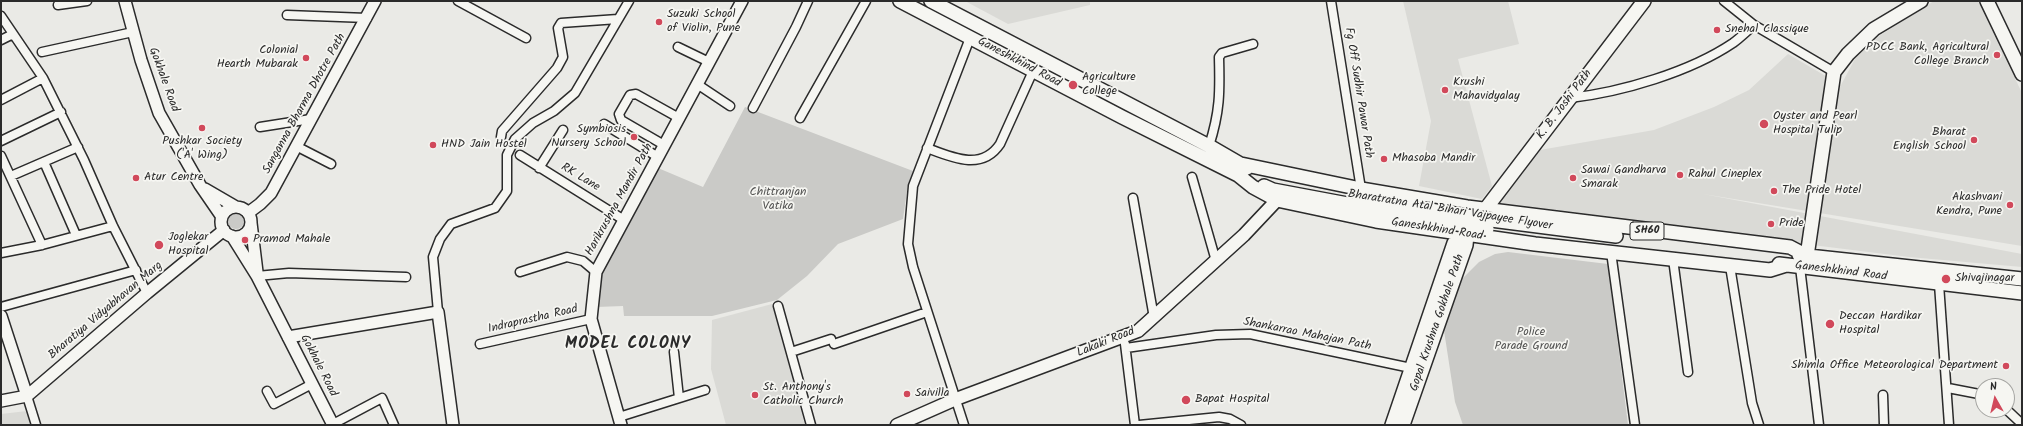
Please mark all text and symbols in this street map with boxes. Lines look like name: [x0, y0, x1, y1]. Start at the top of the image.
place label: Suzuki School of Violin, Pune: [667, 8, 740, 36]
marker: Suzuki School of Violin, Pune: [654, 17, 664, 27]
place label: Snehal Classique: [1725, 23, 1809, 37]
marker: Snehal Classique: [1712, 25, 1722, 35]
street label: Fg Off Sudhir Pawar Path: [1341, 27, 1375, 159]
street label: Sanganna Bharma Dhotre Path: [260, 31, 350, 177]
street label: Ganeshkhind Road: [975, 35, 1063, 91]
place label: PDCC Bank, Agricultural College Branch: [1866, 41, 1989, 69]
place label: Colonial Hearth Mubarak: [217, 44, 298, 72]
street label: Gokhale Road: [145, 46, 181, 114]
marker: PDCC Bank, Agricultural College Branch: [1992, 50, 2002, 60]
marker: Colonial Hearth Mubarak: [301, 53, 311, 63]
street label: K. B. Joshi Path: [1534, 67, 1596, 143]
place label: Agriculture College: [1082, 71, 1136, 99]
place label: Krushi Mahavidyalay: [1453, 76, 1520, 104]
marker: Agriculture College: [1067, 79, 1079, 91]
marker: Krushi Mahavidyalay: [1440, 85, 1450, 95]
place label: Oyster and Pearl Hospital Tulip: [1773, 110, 1857, 138]
marker: Oyster and Pearl Hospital Tulip: [1758, 118, 1770, 130]
marker: Pushkar Society ('A' Wing): [197, 123, 207, 133]
place label: Symbiosis Nursery School: [551, 123, 626, 151]
place label: Bharat English School: [1893, 126, 1966, 154]
marker: Symbiosis Nursery School: [629, 132, 639, 142]
place label: Pushkar Society ('A' Wing): [162, 135, 242, 163]
marker: Bharat English School: [1969, 135, 1979, 145]
place label: HND Jain Hostel: [441, 138, 527, 152]
marker: HND Jain Hostel: [428, 140, 438, 150]
street label: Harikrushna Mandir Path: [583, 141, 657, 259]
place label: Mhasoba Mandir: [1392, 152, 1475, 166]
marker: Mhasoba Mandir: [1379, 154, 1389, 164]
street label: RK Lane: [558, 161, 602, 195]
place label: Sawai Gandharva Smarak: [1581, 164, 1666, 192]
place label: Rahul Cineplex: [1688, 168, 1762, 182]
marker: Rahul Cineplex: [1675, 170, 1685, 180]
place label: Atur Centre: [144, 171, 203, 185]
marker: Atur Centre: [131, 173, 141, 183]
marker: Sawai Gandharva Smarak: [1568, 173, 1578, 183]
place label: The Pride Hotel: [1782, 184, 1861, 198]
park label: Chittranjan Vatika: [750, 186, 806, 214]
marker: The Pride Hotel: [1769, 186, 1779, 196]
street label: Bharatratna Atal Bihari Vajpayee Flyover: [1347, 188, 1553, 234]
place label: Akashvani Kendra, Pune: [1936, 191, 2002, 219]
marker: Akashvani Kendra, Pune: [2005, 200, 2015, 210]
street label: Ganeshkhind Road: [1390, 216, 1484, 244]
place label: Pride: [1779, 217, 1804, 231]
marker: Pride: [1766, 219, 1776, 229]
road number: SH60: [1630, 222, 1664, 240]
place label: Joglekar Hospital: [168, 231, 208, 259]
place label: Pramod Mahale: [253, 233, 330, 247]
marker: Pramod Mahale: [240, 235, 250, 245]
marker: Joglekar Hospital: [153, 239, 165, 251]
street label: Gopal Krushna Gokhale Path: [1408, 253, 1468, 393]
street label: Bharatiya Vidyabhavan Marg: [46, 259, 166, 363]
street label: Ganeshkhind Road: [1794, 259, 1888, 285]
place label: Shivajinagar: [1955, 272, 2015, 286]
marker: Shivajinagar: [1940, 273, 1952, 285]
street label: Indraprastha Road: [487, 303, 579, 337]
place label: Deccan Hardikar Hospital: [1839, 310, 1921, 338]
street label: Shankarrao Mahajan Path: [1242, 316, 1372, 354]
marker: Deccan Hardikar Hospital: [1824, 318, 1836, 330]
street label: Lakaki Road: [1075, 325, 1137, 361]
park label: Police Parade Ground: [1495, 326, 1567, 354]
street label: Gokhale Road: [296, 333, 340, 399]
district label: MODEL COLONY: [565, 335, 691, 355]
place label: Shimla Office Meteorological Department: [1791, 359, 1998, 373]
marker: Shimla Office Meteorological Department: [2001, 361, 2011, 371]
north arrow: [1975, 378, 2015, 418]
text: N: [1989, 378, 1998, 397]
place label: St. Anthony's Catholic Church: [763, 381, 843, 409]
place label: Saivilla: [915, 387, 949, 401]
marker: Saivilla: [902, 389, 912, 399]
marker: St. Anthony's Catholic Church: [750, 390, 760, 400]
place label: Bapat Hospital: [1195, 393, 1269, 407]
marker: Bapat Hospital: [1180, 394, 1192, 406]

